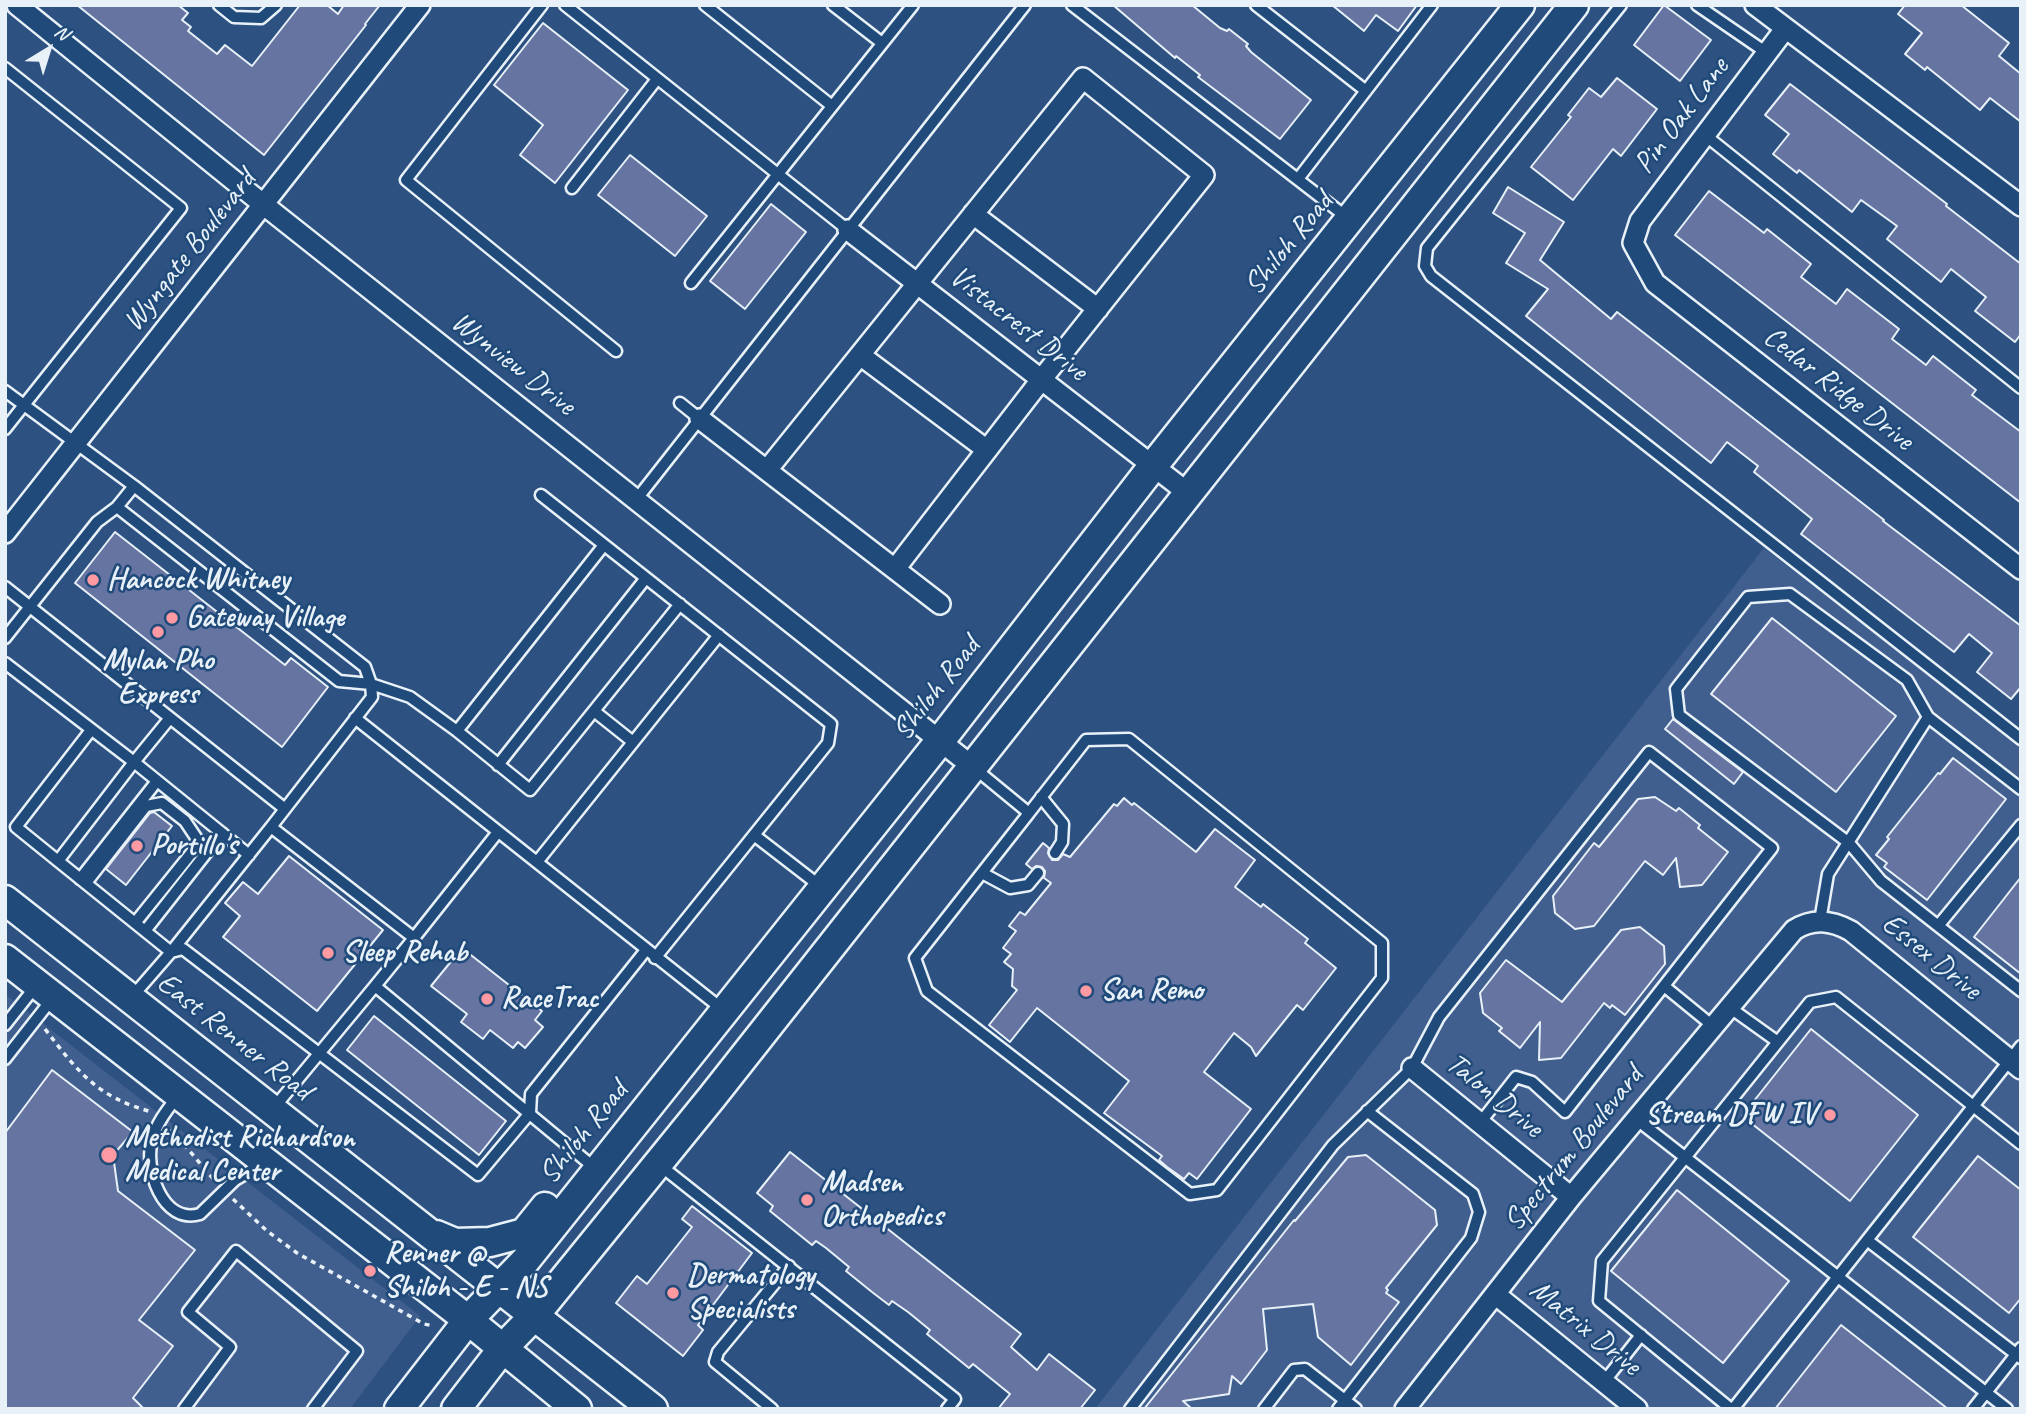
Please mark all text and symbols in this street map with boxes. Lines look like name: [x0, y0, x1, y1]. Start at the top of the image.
north arrow: [14, 14, 84, 84]
text: N: [50, 19, 74, 46]
street label: Pin Oak Lane: [1627, 51, 1737, 181]
street label: Wyngate Boulevard: [116, 163, 264, 339]
street label: Shiloh Road: [1237, 185, 1341, 303]
street label: Vistacrest Drive: [942, 259, 1094, 389]
street label: Wynview Drive: [444, 304, 582, 424]
street label: Cedar Ridge Drive: [1756, 319, 1920, 459]
place label: Hancock Whitney: [107, 562, 289, 598]
marker: Hancock Whitney: [85, 572, 101, 588]
place label: Gateway Village: [186, 600, 344, 636]
marker: Gateway Village: [164, 610, 180, 626]
marker: Mylan Pho Express: [150, 624, 166, 640]
street label: Shiloh Road: [885, 630, 989, 748]
place label: Mylan Pho Express: [103, 643, 213, 714]
place label: Portillo's: [151, 828, 237, 864]
marker: Portillo's: [129, 838, 145, 854]
street label: Essex Drive: [1874, 906, 1988, 1008]
place label: Sleep Rehab: [342, 935, 467, 971]
marker: Sleep Rehab: [320, 945, 336, 961]
street label: East Renner Road: [149, 965, 319, 1109]
place label: San Remo: [1100, 973, 1203, 1009]
place label: RaceTrac: [501, 981, 598, 1017]
marker: San Remo: [1078, 983, 1094, 999]
marker: RaceTrac: [479, 991, 495, 1007]
street label: Talon Drive: [1438, 1046, 1550, 1146]
street label: Spectrum Boulevard: [1497, 1059, 1651, 1239]
street label: Shiloh Road: [532, 1074, 636, 1192]
place label: Stream DFW IV: [1645, 1097, 1816, 1133]
marker: Stream DFW IV: [1822, 1107, 1838, 1123]
place label: Methodist Richardson Medical Center: [125, 1120, 354, 1190]
marker: Methodist Richardson Medical Center: [99, 1145, 119, 1165]
place label: Madsen Orthopedics: [821, 1165, 943, 1236]
marker: Madsen Orthopedics: [799, 1192, 815, 1208]
place label: Renner @ Shiloh - E - NS: [384, 1236, 548, 1306]
place label: Dermatology Specialists: [687, 1258, 815, 1328]
marker: Renner @ Shiloh - E - NS: [362, 1263, 378, 1279]
street label: Matrix Drive: [1522, 1272, 1648, 1384]
marker: Dermatology Specialists: [665, 1285, 681, 1301]

